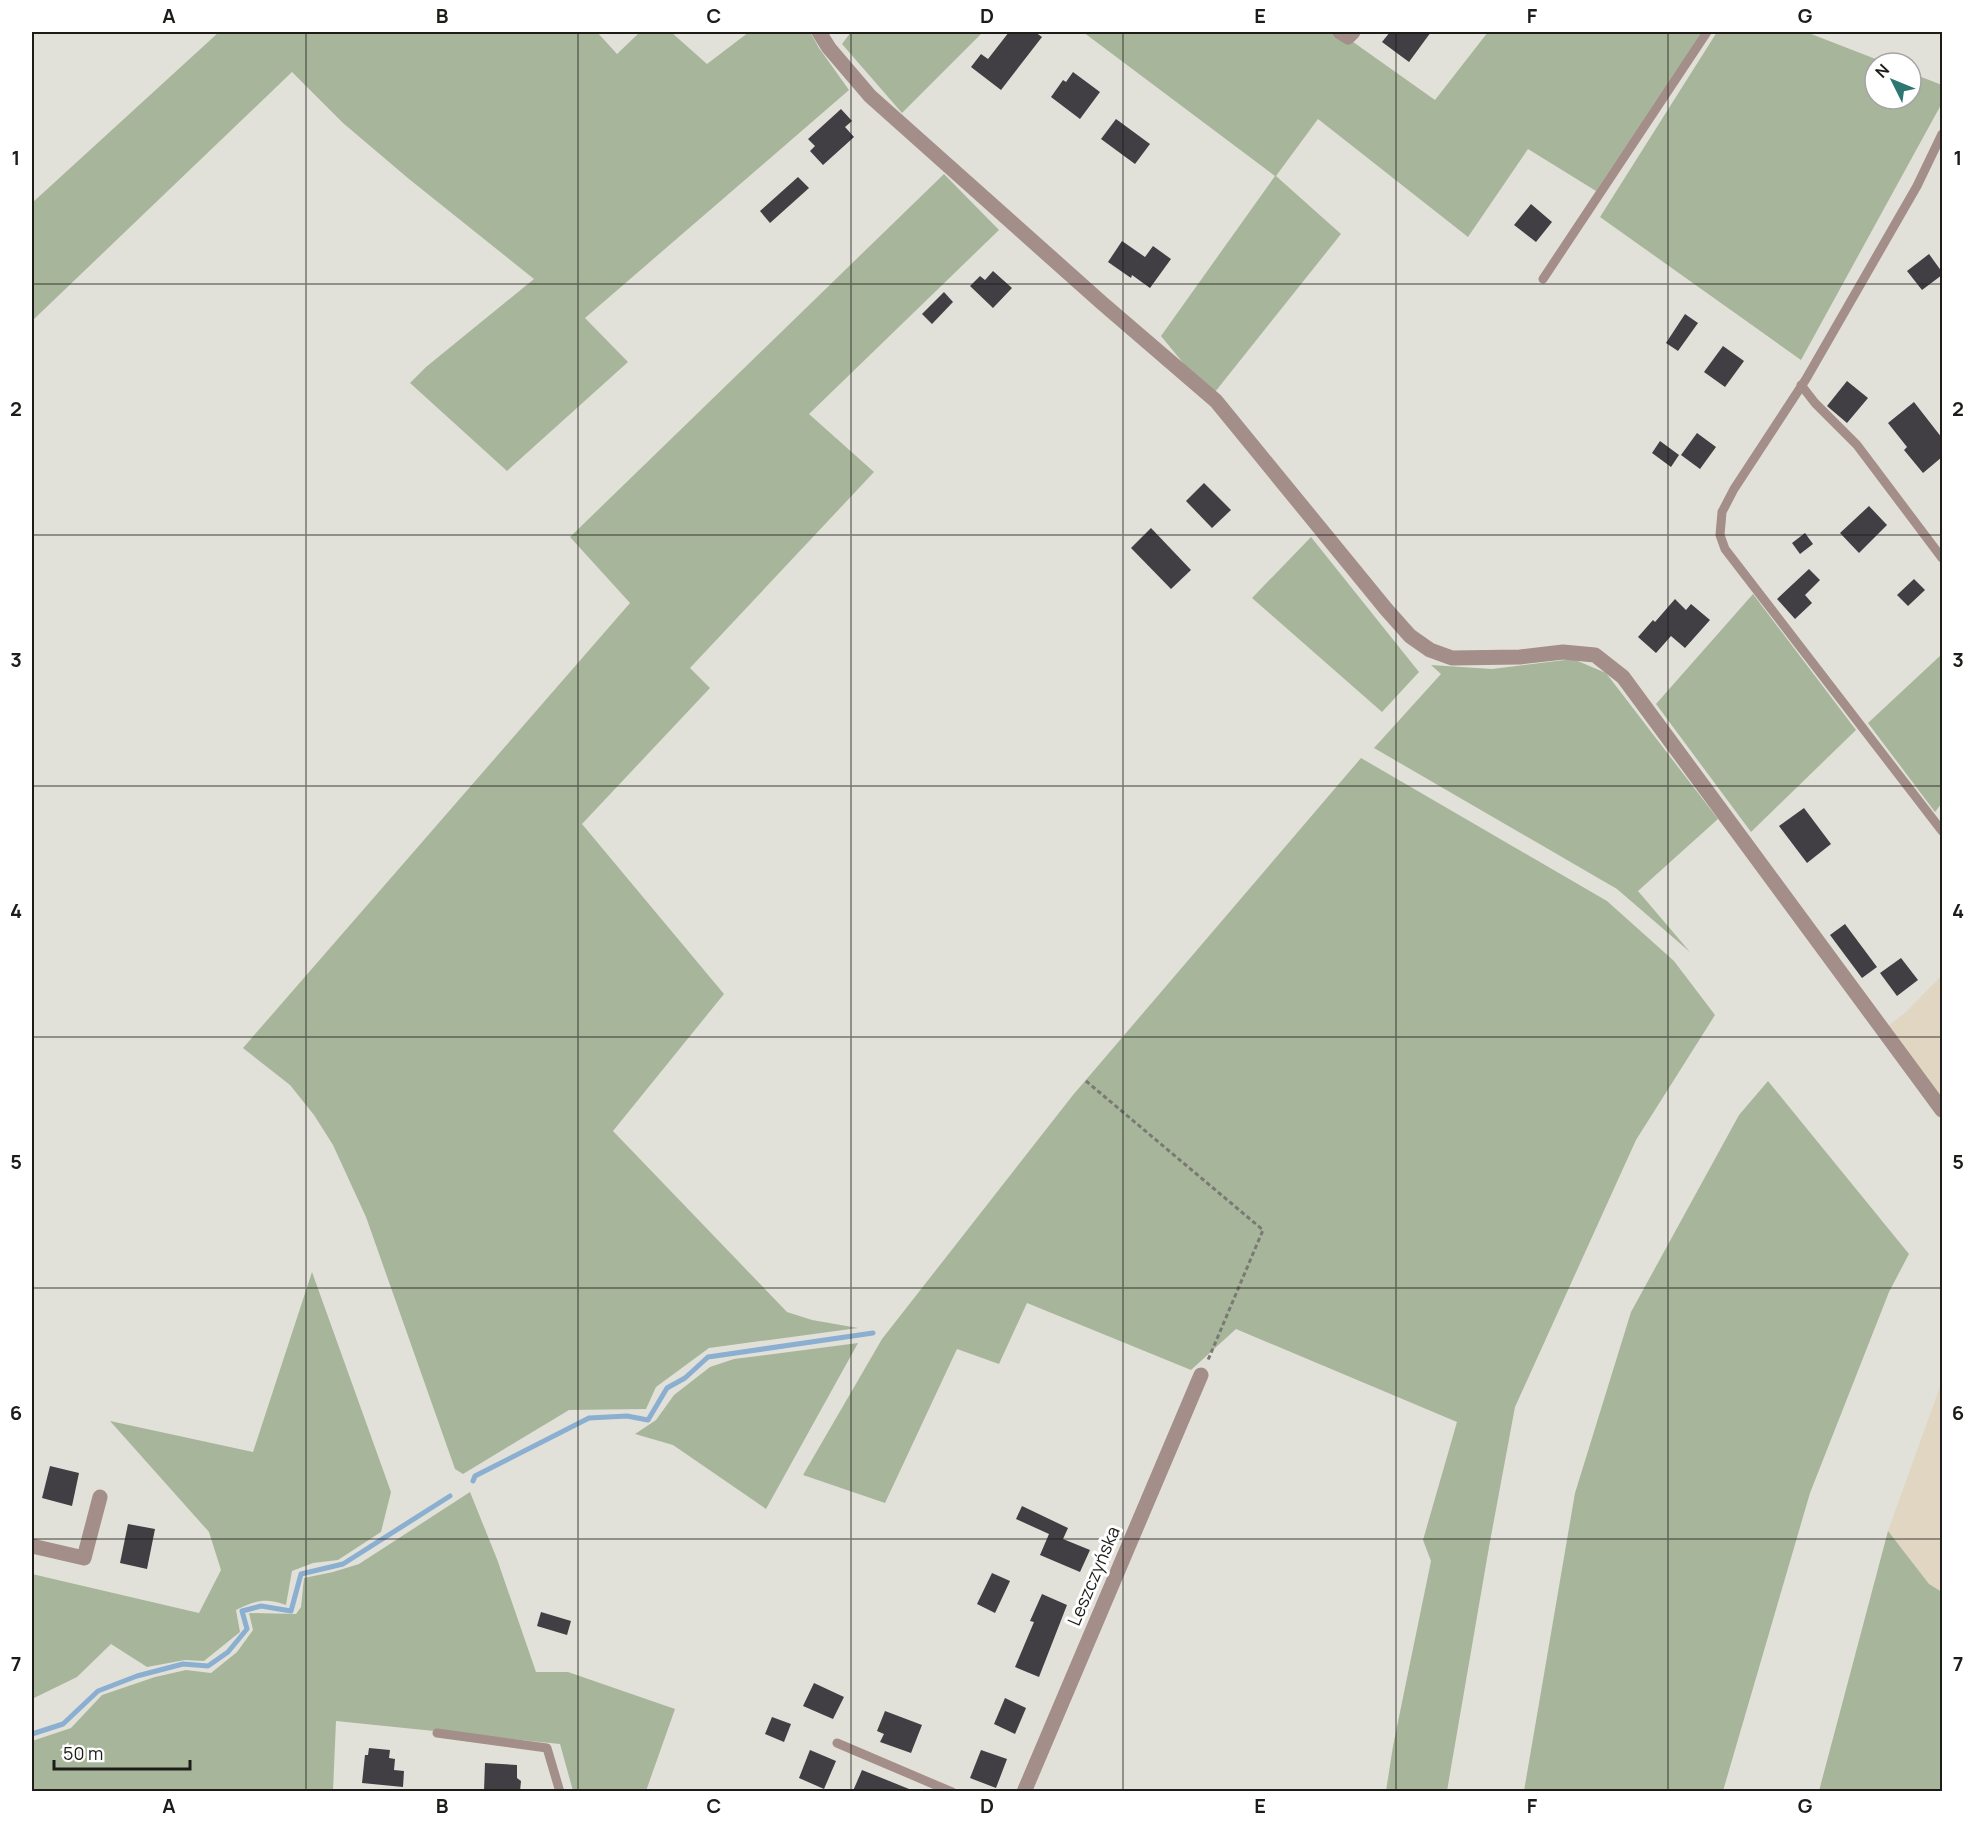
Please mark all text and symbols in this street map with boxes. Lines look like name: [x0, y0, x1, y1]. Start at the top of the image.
text: A: [162, 2, 176, 29]
text: B: [436, 2, 449, 29]
text: C: [707, 2, 721, 29]
text: D: [980, 2, 994, 29]
text: E: [1254, 2, 1266, 29]
text: F: [1527, 2, 1538, 29]
text: G: [1798, 2, 1813, 29]
north arrow: [1863, 51, 1923, 111]
text: N: [1870, 59, 1894, 82]
text: 1: [12, 144, 20, 171]
text: 1: [1954, 144, 1962, 171]
text: 2: [10, 395, 22, 422]
text: 2: [1952, 395, 1964, 422]
text: 3: [10, 646, 22, 673]
text: 3: [1952, 646, 1964, 673]
text: 4: [10, 897, 22, 924]
text: 4: [1952, 897, 1964, 924]
text: 5: [10, 1148, 22, 1175]
text: 5: [1952, 1148, 1964, 1175]
text: 6: [10, 1399, 22, 1426]
text: 6: [1952, 1399, 1964, 1426]
street label: Leszczyńska: [1061, 1522, 1125, 1629]
text: 7: [11, 1650, 21, 1677]
text: 7: [1953, 1650, 1963, 1677]
scale bar: [54, 1733, 190, 1771]
text: 50 m: [63, 1741, 103, 1765]
text: A: [162, 1792, 176, 1819]
text: B: [436, 1792, 449, 1819]
text: C: [707, 1792, 721, 1819]
text: D: [980, 1792, 994, 1819]
text: E: [1254, 1792, 1266, 1819]
text: F: [1527, 1792, 1538, 1819]
text: G: [1798, 1792, 1813, 1819]

